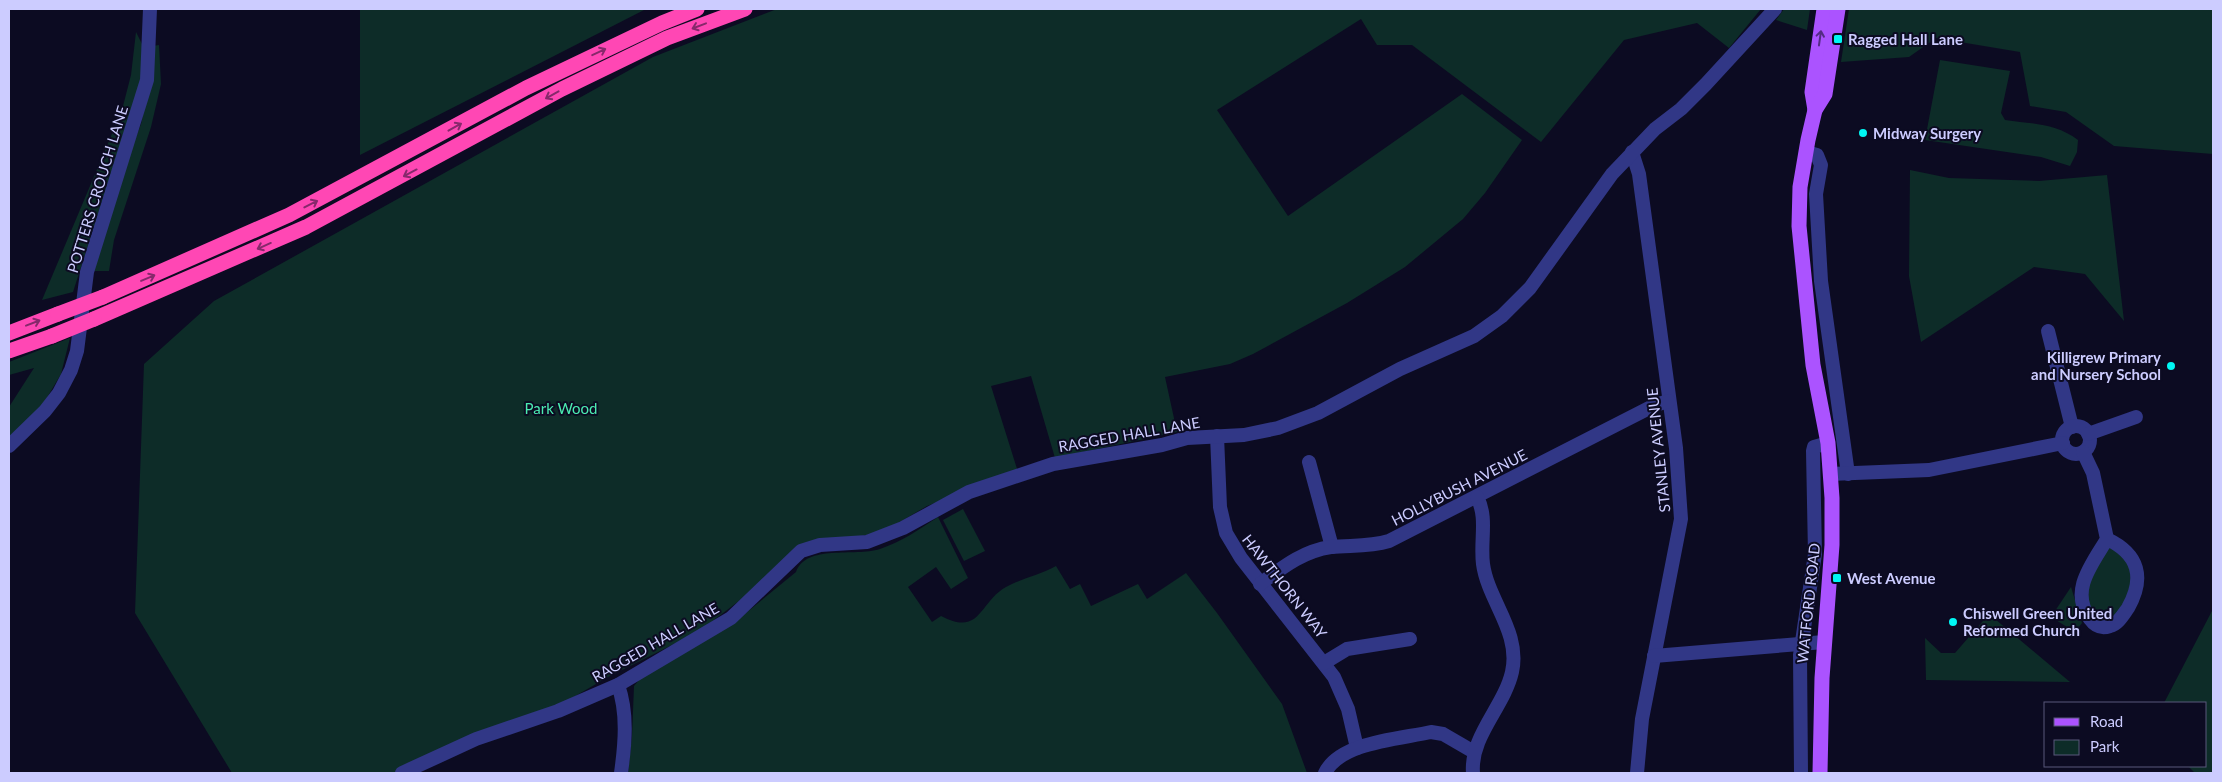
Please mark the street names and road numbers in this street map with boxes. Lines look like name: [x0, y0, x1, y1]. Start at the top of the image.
street label: POTTERS CROUCH LANE: [63, 103, 131, 275]
street label: STANLEY AVENUE: [1642, 387, 1674, 513]
street label: RAGGED HALL LANE: [1057, 413, 1201, 455]
street label: HOLLYBUSH AVENUE: [1388, 445, 1530, 529]
street label: HAWTHORN WAY: [1239, 531, 1331, 642]
street label: WATFORD ROAD: [1793, 542, 1823, 664]
street label: RAGGED HALL LANE: [588, 598, 722, 686]

